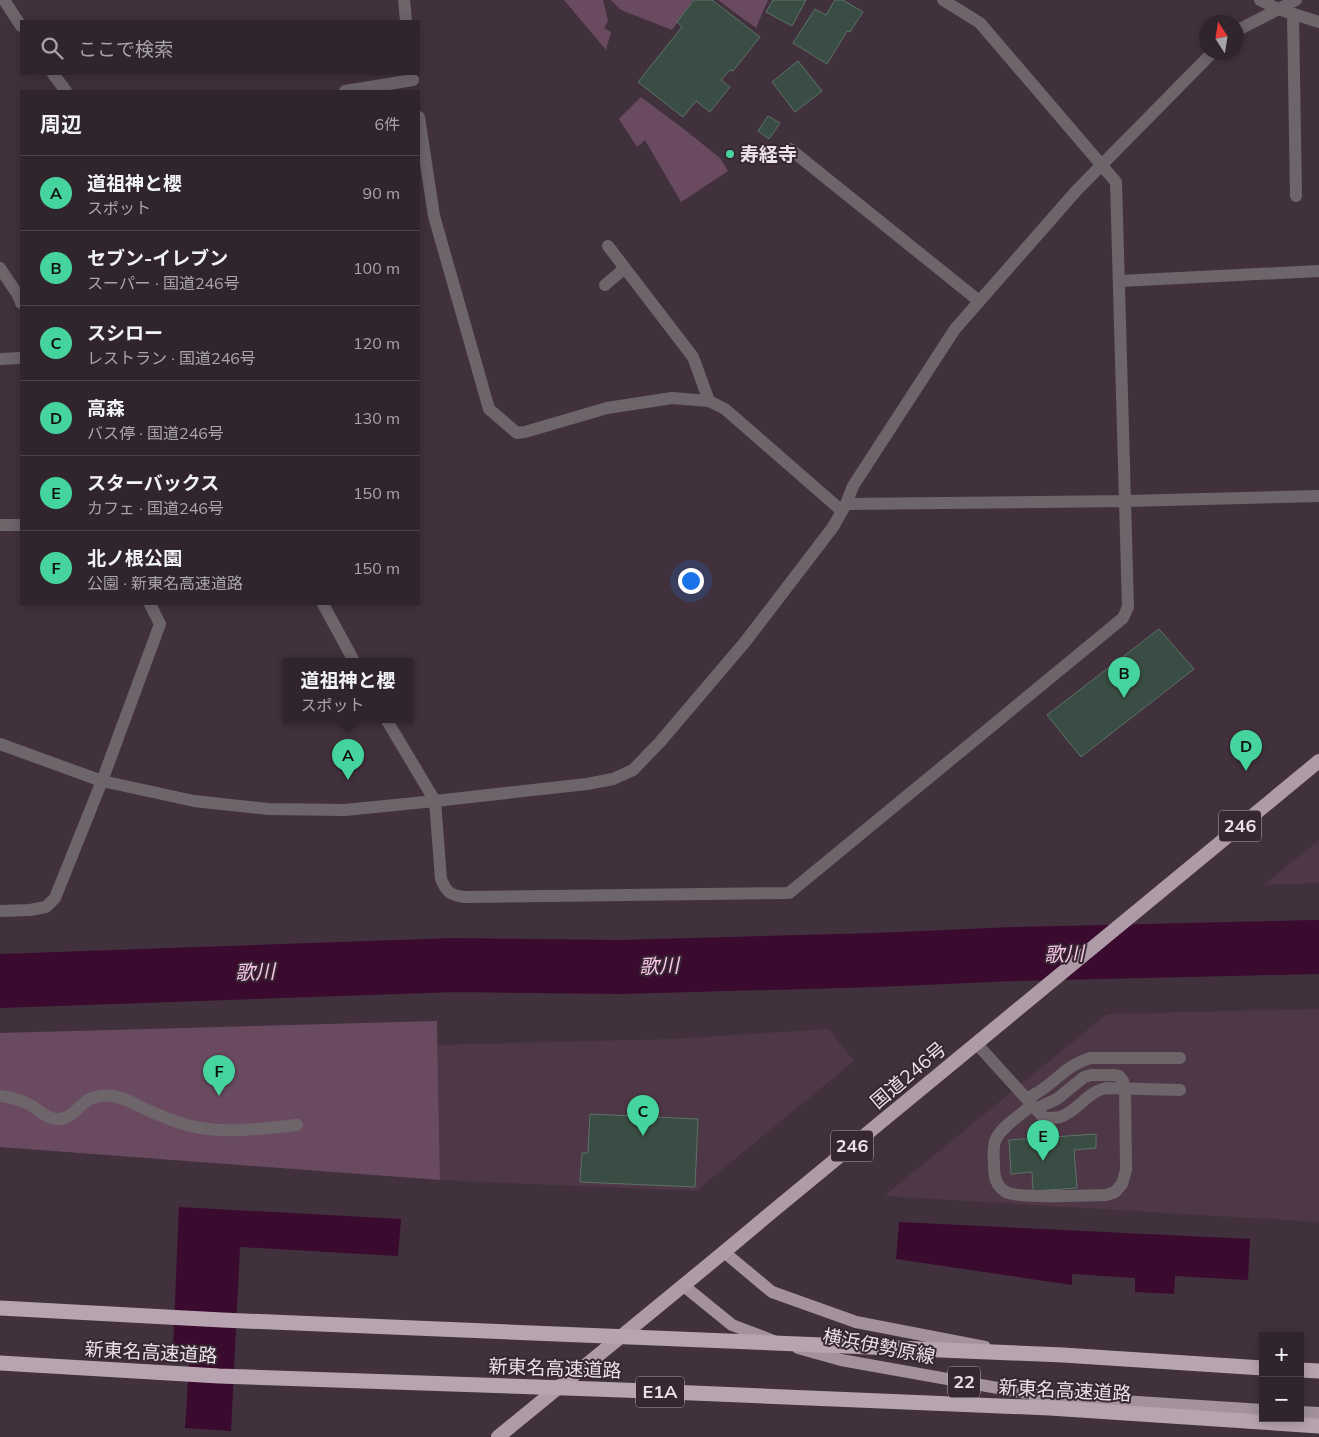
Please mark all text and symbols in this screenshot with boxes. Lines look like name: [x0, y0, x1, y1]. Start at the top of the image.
north arrow: [1199, 15, 1244, 60]
search box: [20, 20, 420, 75]
icon: search: [38, 34, 66, 62]
text: ここで検索: [78, 37, 173, 61]
text: 周辺: [40, 111, 82, 137]
text: 6件: [374, 114, 400, 134]
place label: 寿経寺: [740, 142, 797, 166]
marker: 寿経寺: [724, 148, 736, 160]
text: 道祖神と櫻: [87, 171, 182, 195]
text: A: [50, 183, 62, 203]
text: 90 m: [363, 183, 400, 203]
text: スポット: [87, 198, 151, 218]
text: セブン-イレブン: [87, 246, 228, 270]
text: B: [50, 258, 62, 278]
text: 100 m: [353, 258, 400, 278]
text: スーパー · 国道246号: [87, 273, 240, 293]
text: スシロー: [87, 321, 163, 345]
text: C: [51, 333, 61, 353]
text: 120 m: [353, 333, 400, 353]
text: レストラン · 国道246号: [87, 348, 256, 368]
text: 高森: [87, 396, 125, 420]
text: D: [50, 408, 62, 428]
text: 130 m: [353, 408, 400, 428]
text: バス停 · 国道246号: [87, 423, 224, 443]
text: スターバックス: [87, 471, 219, 495]
text: E: [51, 483, 61, 503]
text: 150 m: [353, 483, 400, 503]
text: カフェ · 国道246号: [87, 498, 224, 518]
text: 北ノ根公園: [87, 546, 182, 570]
text: F: [51, 558, 61, 578]
text: 150 m: [353, 558, 400, 578]
your location: [678, 568, 704, 594]
text: 公園 · 新東名高速道路: [87, 573, 243, 593]
pin: B: [1108, 657, 1140, 698]
popup: [283, 658, 413, 723]
text: 道祖神と櫻: [300, 668, 396, 692]
text: スポット: [300, 695, 365, 715]
pin: D: [1230, 730, 1262, 771]
pin: A: [332, 739, 364, 780]
road number: 246: [1219, 810, 1261, 841]
water label: 歌川: [1044, 940, 1086, 967]
water label: 歌川: [639, 952, 681, 979]
water label: 歌川: [235, 958, 277, 985]
street label: 国道246号: [865, 1036, 951, 1114]
pin: F: [203, 1055, 235, 1096]
pin: C: [627, 1095, 659, 1136]
pin: E: [1027, 1120, 1059, 1161]
road number: 246: [831, 1130, 873, 1162]
street label: 横浜伊勢原線: [821, 1323, 937, 1369]
map controls: [1259, 1332, 1304, 1422]
button: +: [1259, 1332, 1304, 1377]
street label: 新東名高速道路: [84, 1337, 218, 1367]
street label: 新東名高速道路: [488, 1354, 622, 1382]
road number: 22: [948, 1366, 980, 1398]
street label: 新東名高速道路: [998, 1375, 1132, 1405]
road number: E1A: [636, 1376, 684, 1408]
button: −: [1259, 1377, 1304, 1422]

